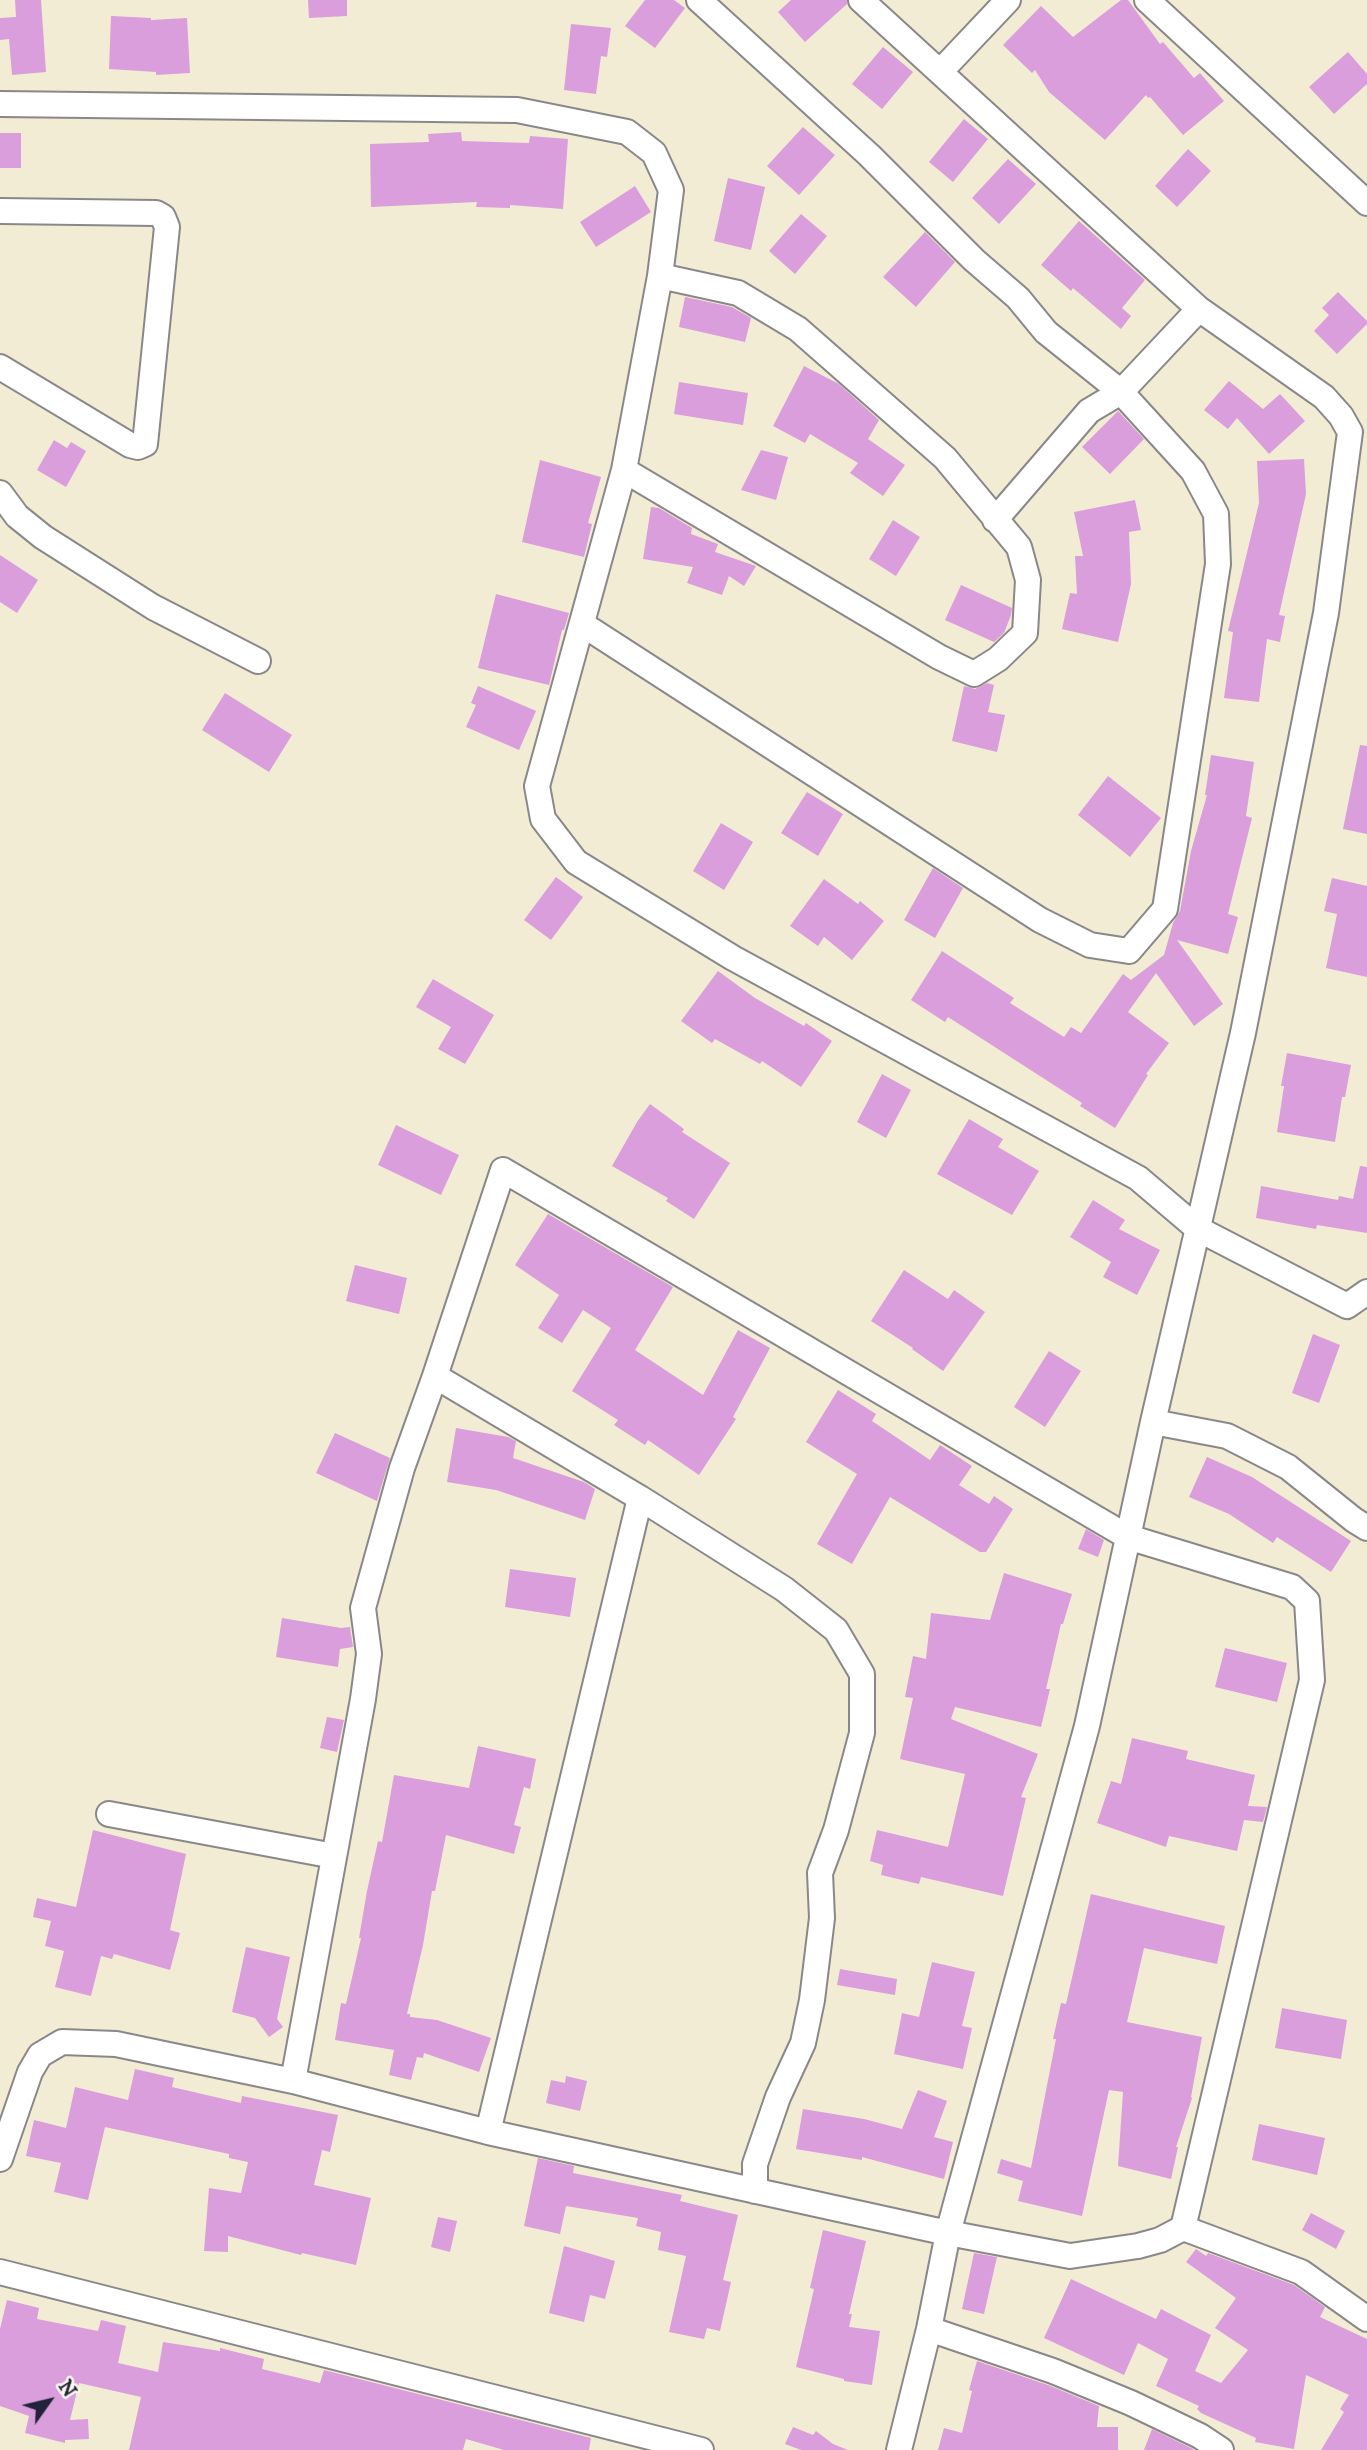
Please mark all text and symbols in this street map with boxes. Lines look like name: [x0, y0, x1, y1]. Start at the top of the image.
north arrow: [14, 2366, 84, 2436]
text: N: [53, 2376, 81, 2402]

